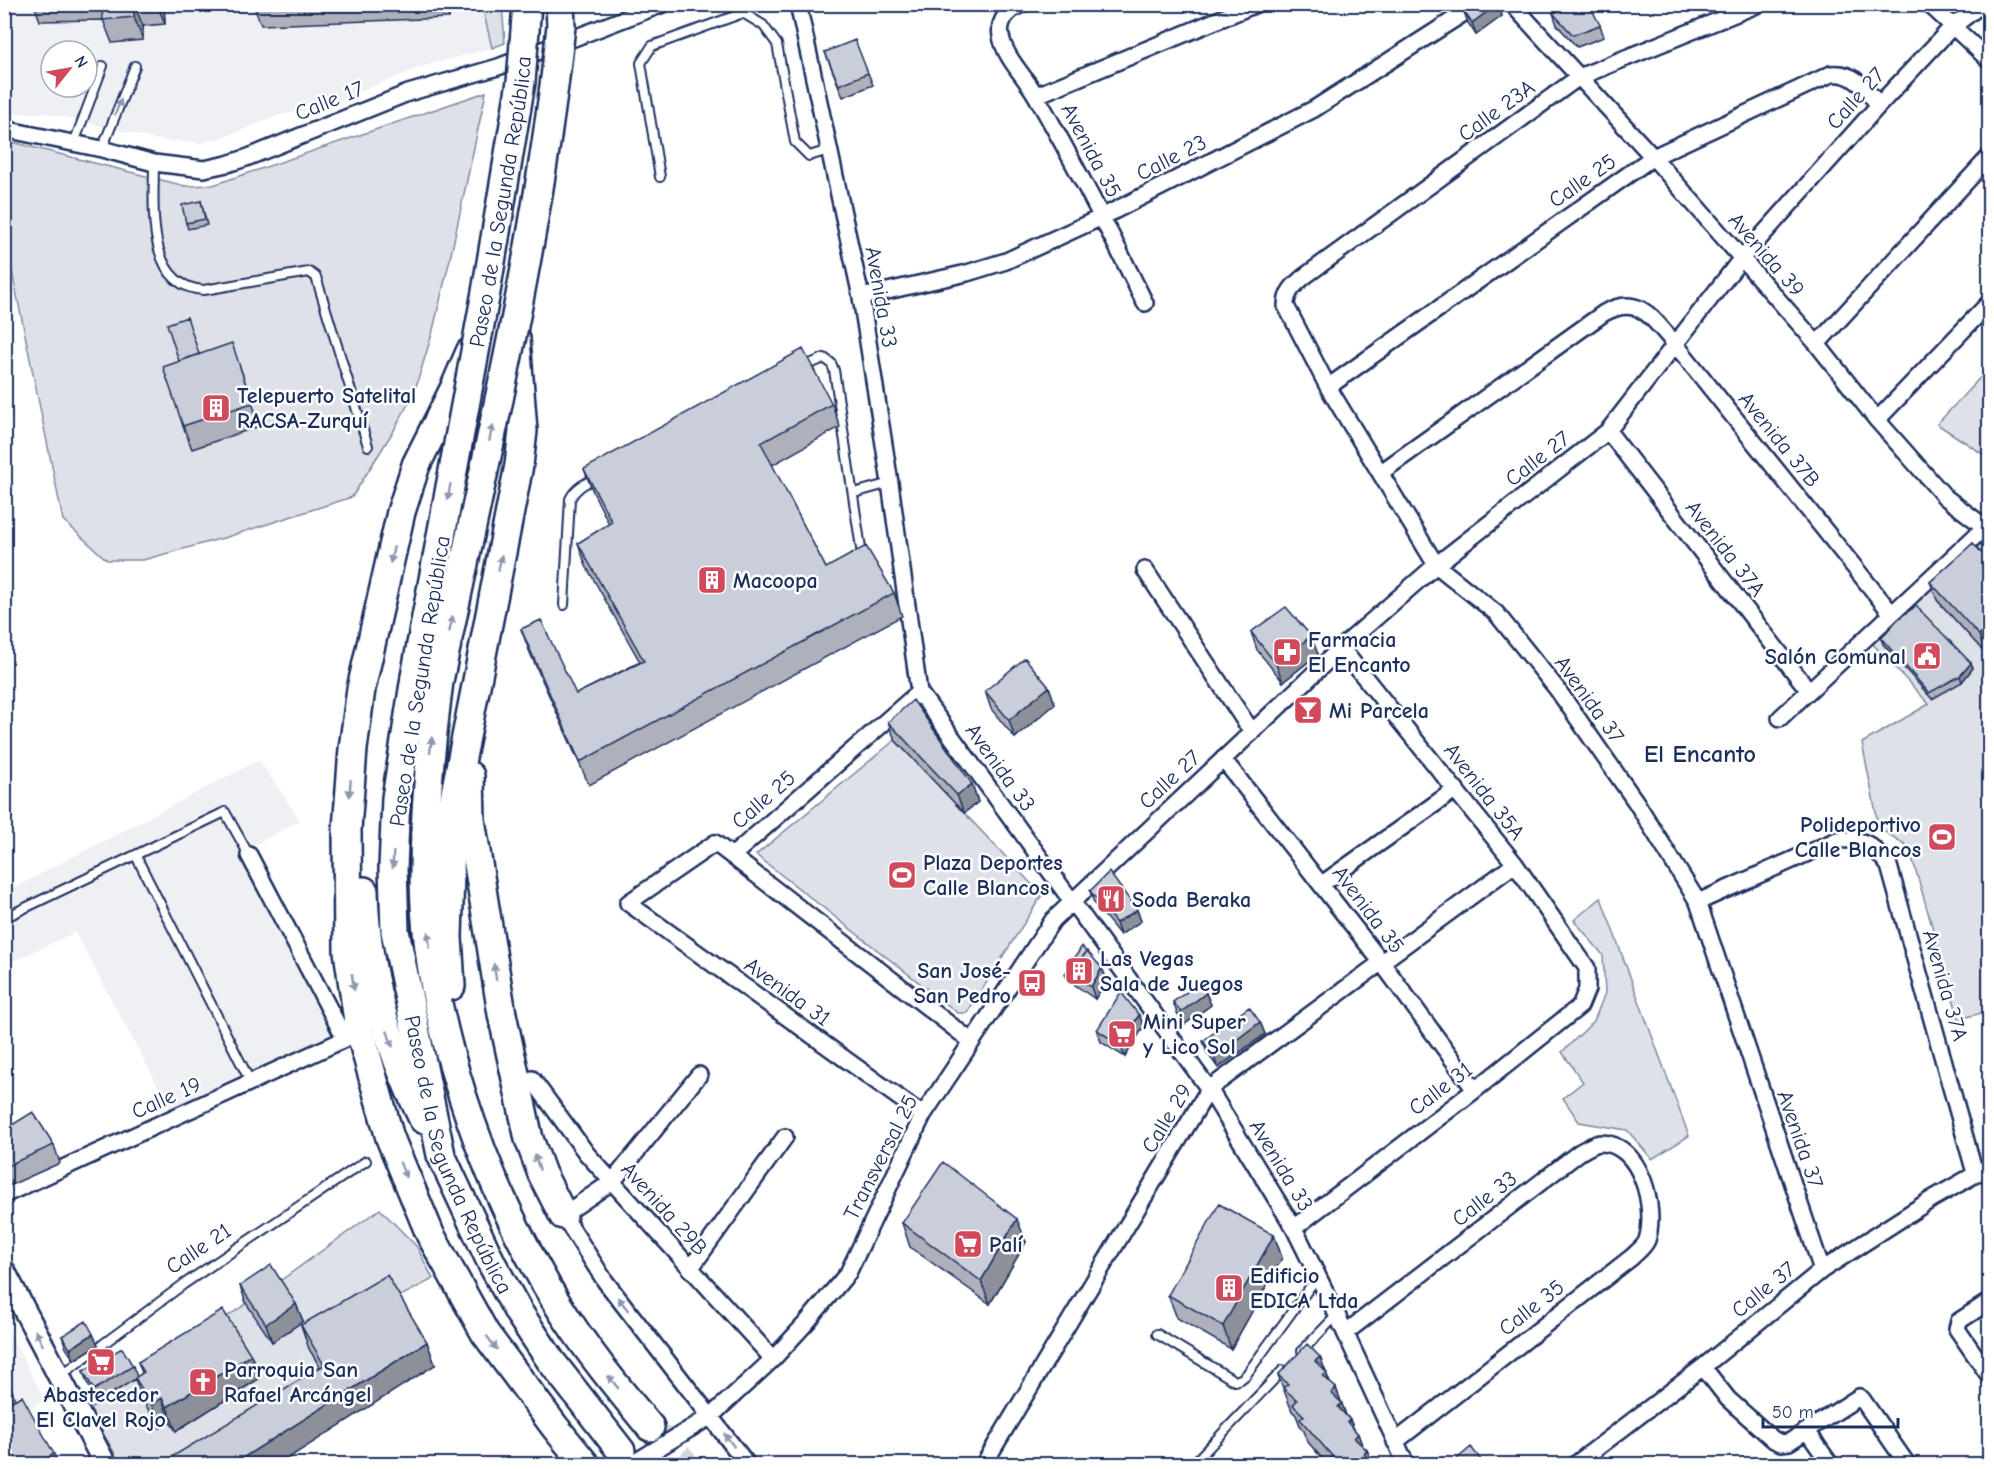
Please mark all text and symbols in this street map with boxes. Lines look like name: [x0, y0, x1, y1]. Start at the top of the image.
north arrow: [39, 39, 99, 99]
text: N: [71, 53, 91, 71]
street label: Paseo de la Segunda República: [464, 55, 537, 349]
street label: Calle 27: [1821, 62, 1891, 135]
street label: Calle 23A: [1453, 74, 1540, 147]
street label: Calle 17: [291, 75, 368, 126]
one-way arrow: [113, 98, 123, 116]
street label: Avenida 35: [1055, 99, 1127, 202]
street label: Calle 23: [1132, 129, 1211, 187]
street label: Calle 25: [1544, 148, 1621, 213]
street label: Avenida 39: [1723, 207, 1810, 302]
street label: Avenida 33: [859, 245, 903, 350]
place label: Telepuerto Satelital RACSA-Zurquí: [237, 383, 416, 434]
street label: Avenida 37B: [1733, 387, 1826, 493]
building icon: Telepuerto Satelital RACSA-Zurquí: [200, 392, 232, 424]
one-way arrow: [487, 423, 496, 442]
street label: Calle 27: [1500, 425, 1576, 492]
one-way arrow: [445, 482, 454, 501]
street label: Avenida 37A: [1680, 496, 1771, 602]
street label: Paseo de la Segunda República: [384, 534, 456, 829]
one-way arrow: [387, 546, 397, 564]
one-way arrow: [495, 554, 505, 572]
building icon: Macoopa: [696, 564, 728, 596]
place label: Macoopa: [733, 568, 818, 594]
one-way arrow: [447, 614, 456, 633]
place label: Farmacia El Encanto: [1308, 627, 1411, 678]
pharmacy icon: Farmacia El Encanto: [1271, 636, 1303, 668]
public building icon: Salón Comunal: [1911, 640, 1943, 672]
place label: Salón Comunal: [1765, 644, 1906, 670]
street label: Avenida 37: [1549, 651, 1630, 749]
bar icon: Mi Parcela: [1292, 694, 1324, 726]
place label: Mi Parcela: [1329, 698, 1429, 724]
street label: Avenida 33: [960, 719, 1041, 817]
one-way arrow: [427, 736, 436, 755]
street label: Avenida 35A: [1438, 738, 1530, 845]
district label: El Encanto: [1644, 740, 1756, 768]
street label: Calle 27: [1133, 744, 1206, 815]
street label: Calle 25: [726, 765, 801, 835]
one-way arrow: [345, 778, 355, 797]
place label: Polideportivo Calle Blancos: [1795, 812, 1921, 863]
sports icon: Polideportivo Calle Blancos: [1926, 821, 1958, 853]
one-way arrow: [389, 850, 398, 869]
place label: Plaza Deportes Calle Blancos: [923, 850, 1063, 901]
sports icon: Plaza Deportes Calle Blancos: [886, 859, 918, 891]
street label: Avenida 35: [1327, 861, 1410, 959]
restaurant icon: Soda Beraka: [1095, 883, 1127, 915]
place label: Soda Beraka: [1132, 887, 1251, 913]
street label: Avenida 37A: [1917, 927, 1973, 1044]
one-way arrow: [424, 931, 434, 950]
place label: Las Vegas Sala de Juegos: [1100, 946, 1243, 997]
street label: Avenida 31: [739, 952, 835, 1032]
building icon: Las Vegas Sala de Juegos: [1063, 955, 1095, 987]
place label: San José- San Pedro: [914, 958, 1011, 1009]
one-way arrow: [491, 963, 500, 982]
bus stop icon: San José- San Pedro: [1016, 967, 1048, 999]
one-way arrow: [348, 973, 357, 992]
place label: Mini Super y Lico Sol: [1143, 1009, 1246, 1060]
street label: Paseo de la Segunda República: [399, 1013, 518, 1299]
supermarket icon: Mini Super y Lico Sol: [1106, 1018, 1138, 1050]
one-way arrow: [385, 1031, 395, 1049]
street label: Calle 31: [1404, 1057, 1477, 1121]
street label: Calle 19: [128, 1071, 205, 1125]
street label: Calle 29: [1136, 1079, 1198, 1158]
street label: Avenida 37: [1771, 1087, 1829, 1192]
street label: Transversal 25: [838, 1091, 924, 1224]
street label: Avenida 33: [1244, 1115, 1319, 1216]
one-way arrow: [532, 1153, 542, 1171]
street label: Avenida 29B: [615, 1157, 713, 1261]
one-way arrow: [399, 1161, 408, 1179]
street label: Calle 33: [1447, 1165, 1522, 1232]
street label: Calle 21: [161, 1218, 236, 1280]
supermarket icon: Palí: [952, 1228, 984, 1260]
place label: Palí: [989, 1232, 1024, 1258]
street label: Calle 37: [1727, 1256, 1801, 1323]
place label: Edificio EDICA Ltda: [1250, 1263, 1358, 1314]
building icon: Edificio EDICA Ltda: [1213, 1272, 1245, 1304]
street label: Calle 35: [1494, 1274, 1570, 1341]
one-way arrow: [616, 1296, 629, 1312]
one-way arrow: [34, 1329, 44, 1346]
one-way arrow: [486, 1335, 498, 1351]
supermarket icon: Abastecedor El Clavel Rojo: [85, 1346, 117, 1378]
place label: Parroquia San Rafael Arcángel: [224, 1357, 372, 1408]
church icon: Parroquia San Rafael Arcángel: [187, 1366, 219, 1398]
one-way arrow: [606, 1374, 619, 1390]
place label: Abastecedor El Clavel Rojo: [36, 1382, 166, 1433]
scale bar: [1763, 1391, 1898, 1429]
text: 50 m: [1772, 1402, 1814, 1423]
one-way arrow: [723, 1433, 735, 1449]

